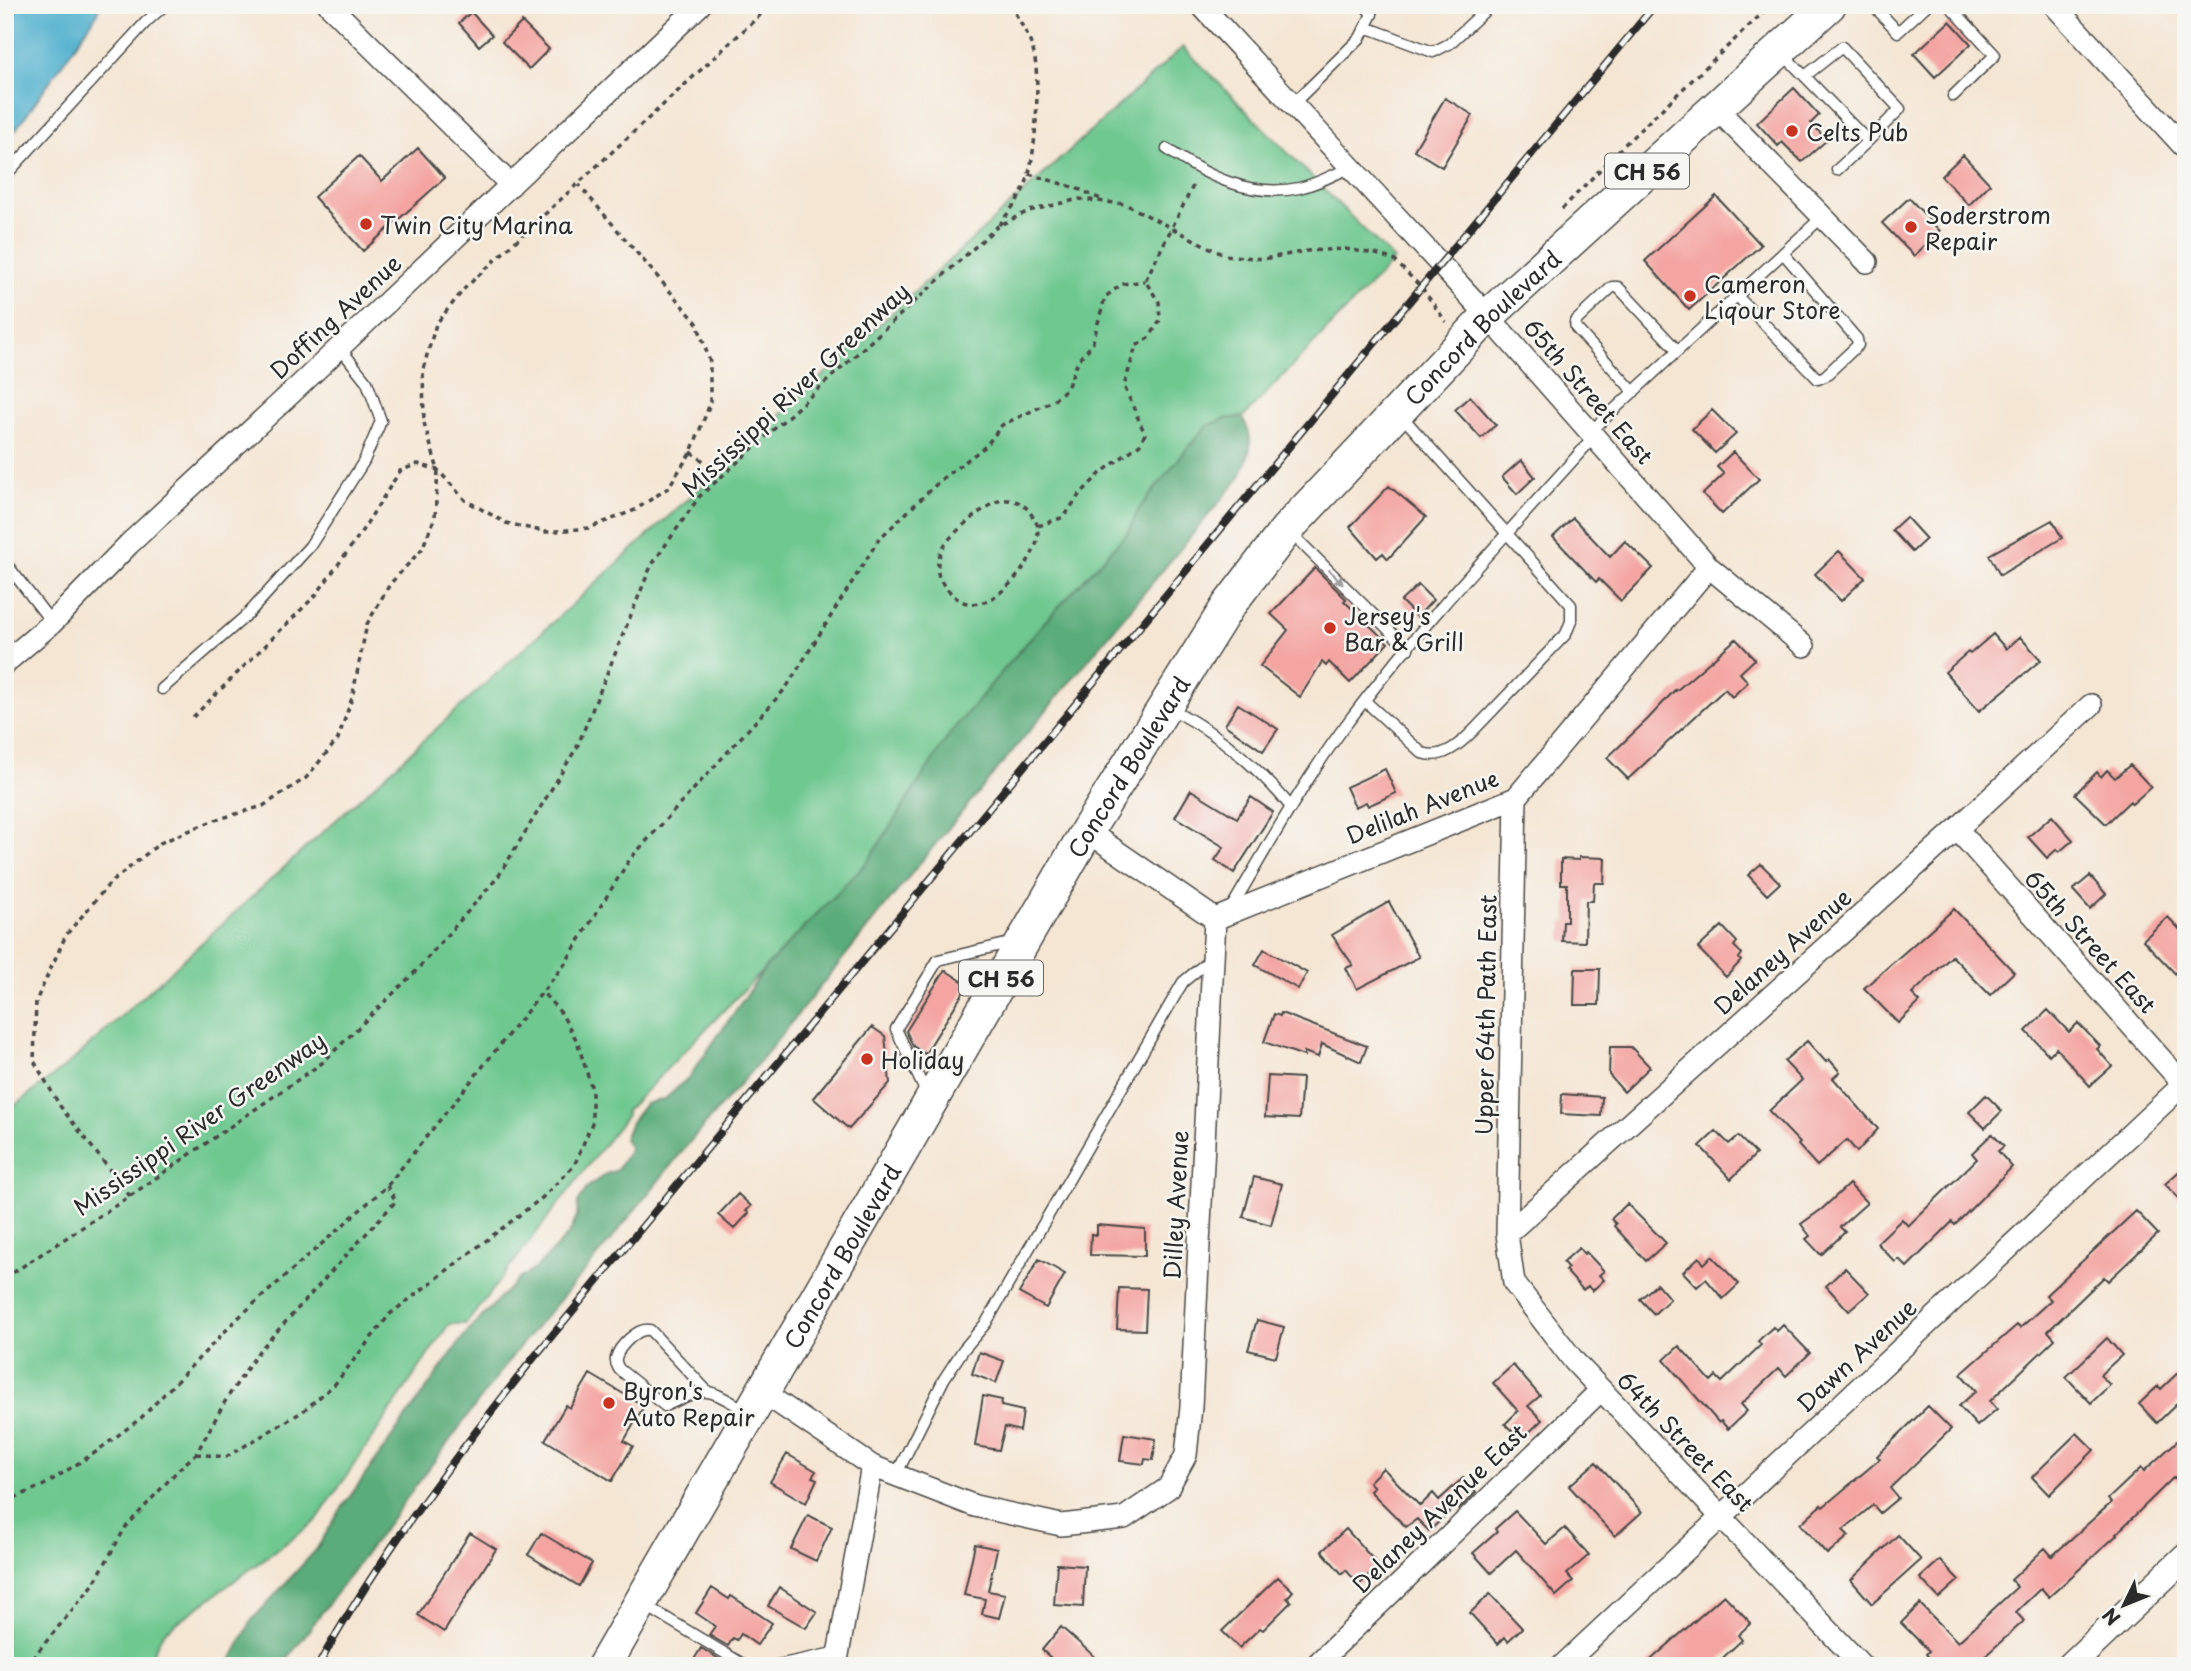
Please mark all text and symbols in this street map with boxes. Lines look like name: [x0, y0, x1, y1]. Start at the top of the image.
place label: Celts Pub: [1806, 114, 1908, 149]
marker: Celts Pub: [1784, 123, 1800, 139]
road number: CH 56: [1605, 154, 1689, 188]
place label: Soderstrom Repair: [1925, 197, 2051, 258]
place label: Twin City Marina: [380, 207, 573, 242]
marker: Twin City Marina: [358, 216, 374, 232]
marker: Soderstrom Repair: [1903, 219, 1919, 235]
street label: Concord Boulevard: [1396, 241, 1568, 413]
street label: Doffing Avenue: [261, 246, 409, 386]
place label: Cameron Liqour Store: [1704, 266, 1841, 327]
street label: Mississippi River Greenway: [673, 274, 917, 504]
marker: Cameron Liqour Store: [1682, 288, 1698, 304]
street label: 65th Street East: [1516, 311, 1662, 471]
one-way arrow: [1327, 568, 1344, 585]
place label: Jersey's Bar & Grill: [1344, 598, 1464, 659]
marker: Jersey's Bar & Grill: [1322, 620, 1338, 636]
street label: Concord Boulevard: [1058, 669, 1198, 864]
street label: Delilah Avenue: [1341, 760, 1503, 852]
street label: 65th Street East: [2017, 861, 2165, 1021]
street label: Delaney Avenue: [1705, 880, 1859, 1022]
street label: Upper 64th Path East: [1465, 894, 1505, 1136]
road number: CH 56: [959, 960, 1043, 996]
street label: Mississippi River Greenway: [66, 1022, 332, 1224]
place label: Holiday: [881, 1042, 964, 1077]
marker: Holiday: [859, 1051, 875, 1067]
street label: Dilley Avenue: [1154, 1129, 1196, 1281]
street label: Concord Boulevard: [774, 1157, 909, 1355]
street label: Dawn Avenue: [1788, 1290, 1924, 1420]
street label: 64th Street East: [1610, 1363, 1762, 1519]
place label: Byron's Auto Repair: [623, 1373, 755, 1434]
marker: Byron's Auto Repair: [601, 1395, 617, 1411]
street label: Delaney Avenue East: [1344, 1415, 1534, 1601]
north arrow: [2090, 1570, 2160, 1640]
text: N: [2095, 1602, 2126, 1632]

